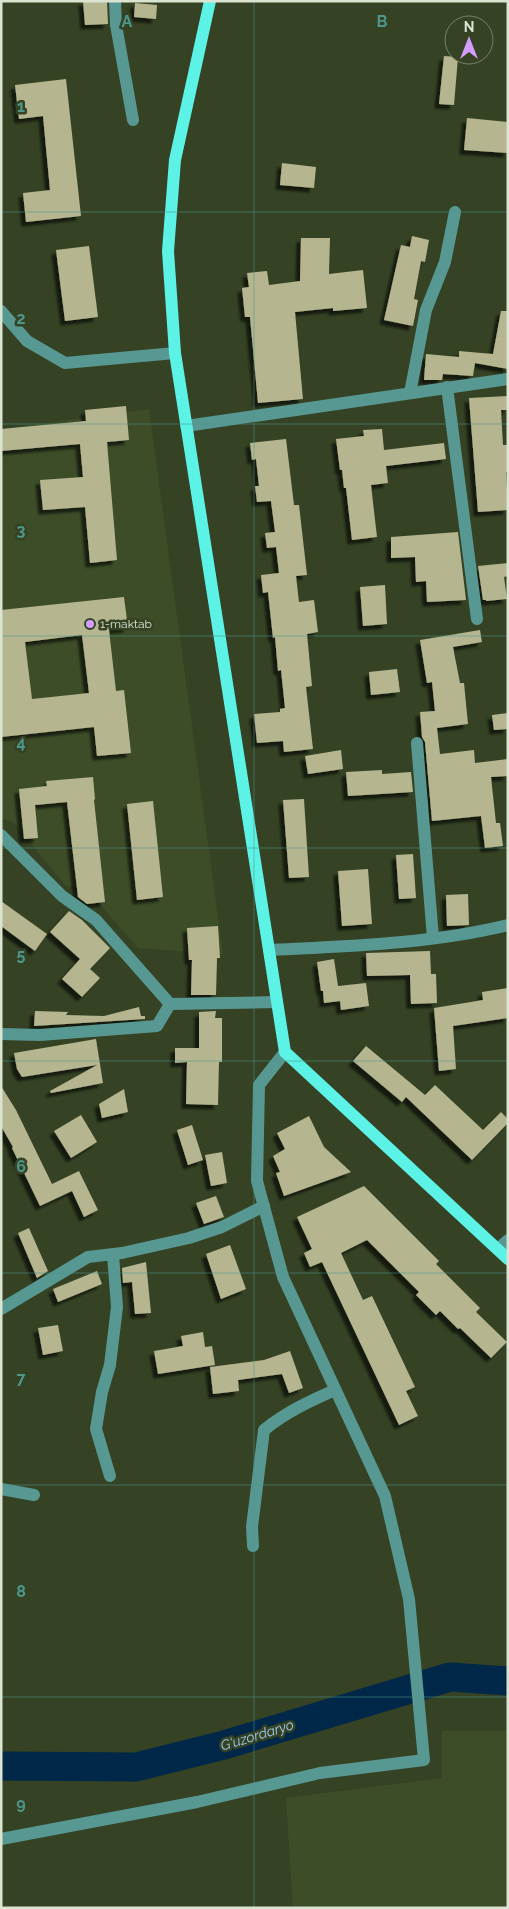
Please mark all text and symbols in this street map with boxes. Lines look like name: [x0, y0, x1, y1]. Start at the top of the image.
text: A: [122, 12, 133, 31]
text: B: [377, 12, 388, 31]
north arrow: [444, 15, 494, 65]
text: N: [464, 19, 474, 35]
text: 1: [17, 97, 25, 116]
text: 2: [16, 309, 26, 328]
text: 3: [17, 521, 26, 540]
place label: 1-maktab: [100, 617, 152, 631]
marker: 1-maktab: [84, 618, 96, 630]
text: 4: [16, 733, 26, 752]
text: 5: [17, 945, 26, 964]
text: 6: [16, 1157, 26, 1176]
text: 7: [17, 1369, 26, 1388]
text: 8: [16, 1582, 26, 1601]
water label: G'uzordaryo: [219, 1716, 295, 1754]
text: 9: [16, 1794, 26, 1813]

